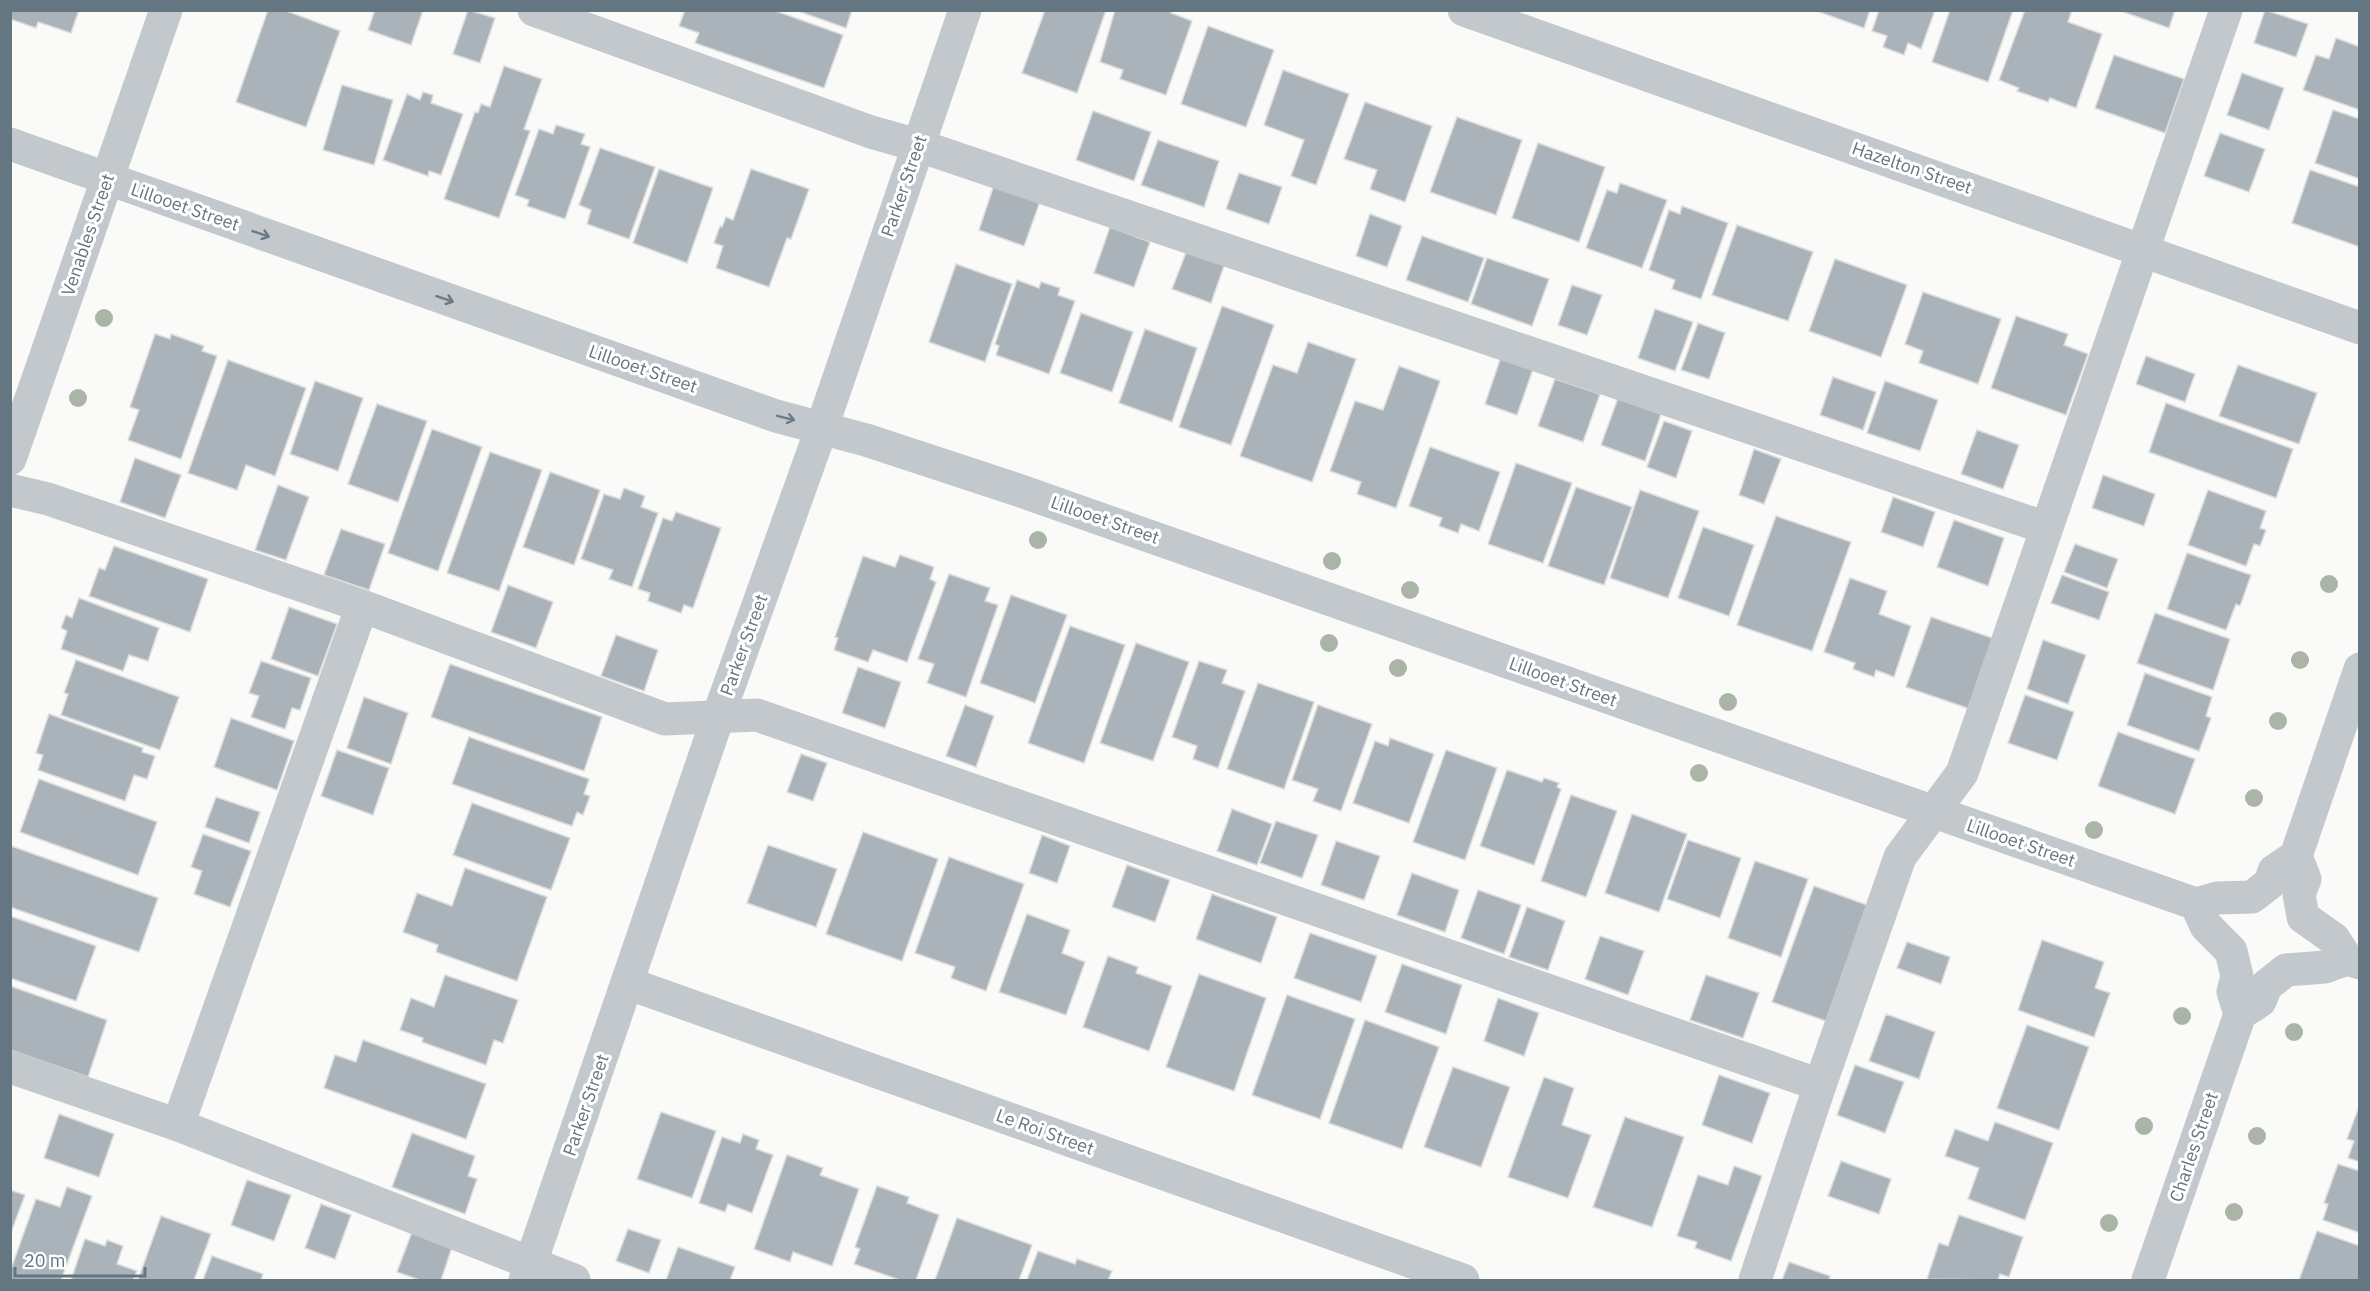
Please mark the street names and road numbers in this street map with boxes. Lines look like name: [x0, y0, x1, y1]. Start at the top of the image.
street label: Parker Street: [875, 132, 932, 240]
street label: Hazelton Street: [1849, 136, 1975, 199]
street label: Venables Street: [56, 171, 119, 299]
street label: Lillooet Street: [128, 177, 242, 236]
street label: Lillooet Street: [586, 339, 700, 398]
street label: Lillooet Street: [1048, 490, 1162, 549]
street label: Parker Street: [715, 591, 773, 699]
street label: Lillooet Street: [1506, 651, 1620, 712]
street label: Lillooet Street: [1964, 813, 2078, 872]
street label: Parker Street: [557, 1051, 614, 1159]
street label: Charles Street: [2164, 1089, 2223, 1205]
street label: Le Roi Street: [993, 1103, 1097, 1160]

